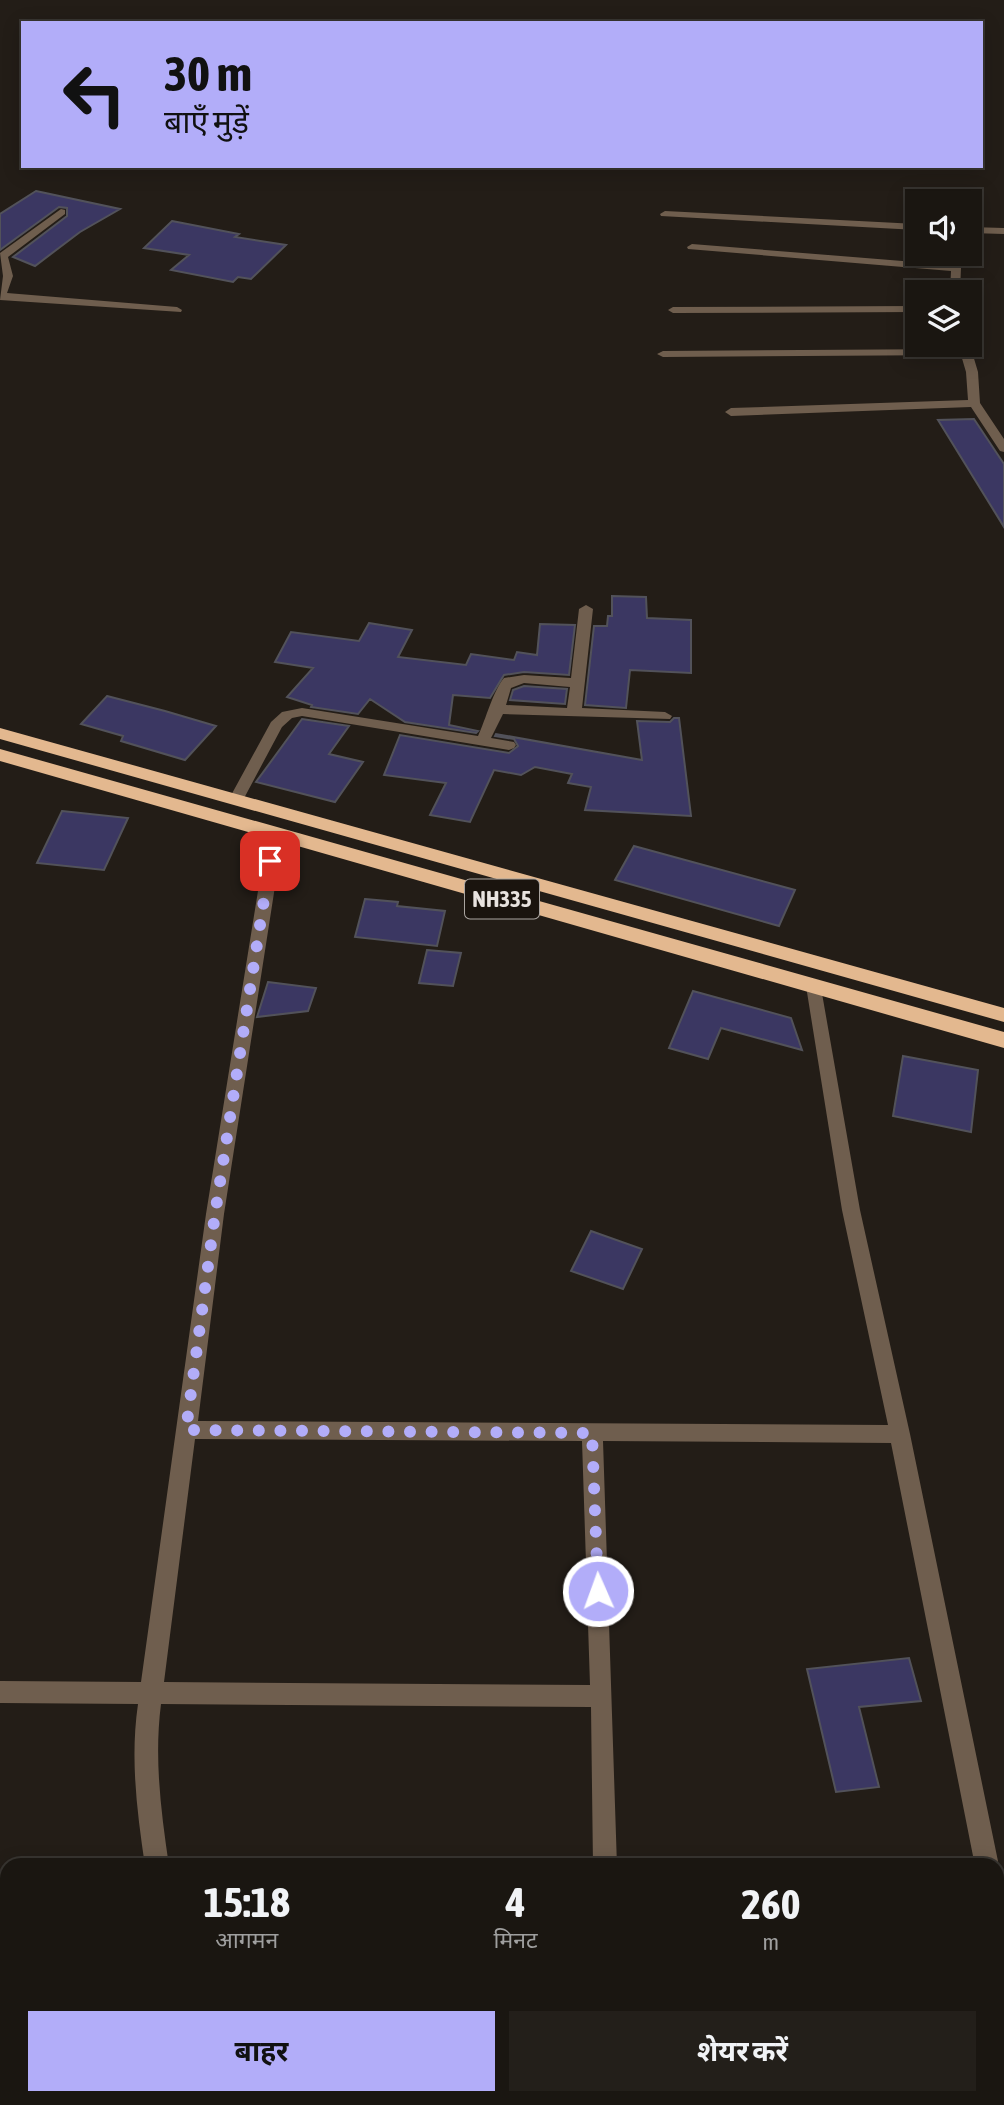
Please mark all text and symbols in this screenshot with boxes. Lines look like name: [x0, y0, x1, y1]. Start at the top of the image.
text: 30 m: [164, 45, 252, 101]
icon: left: [49, 49, 140, 140]
text: बाएँ मुड़ें: [164, 103, 249, 140]
map controls: [905, 189, 982, 357]
button: sound: [905, 189, 982, 266]
button: layers: [905, 280, 982, 357]
pin: [240, 831, 300, 891]
icon: arrive: [251, 842, 289, 880]
road number: NH335: [465, 879, 539, 918]
position arrow: [561, 1554, 635, 1628]
text: 15:18: [204, 1878, 290, 1926]
text: 4: [506, 1878, 525, 1926]
text: 260: [741, 1880, 800, 1928]
text: आगमन: [215, 1927, 278, 1953]
text: मिनट: [494, 1927, 538, 1953]
text: m: [763, 1929, 779, 1955]
button: बाहर: [28, 2011, 495, 2091]
button: शेयर करें: [509, 2011, 976, 2091]

